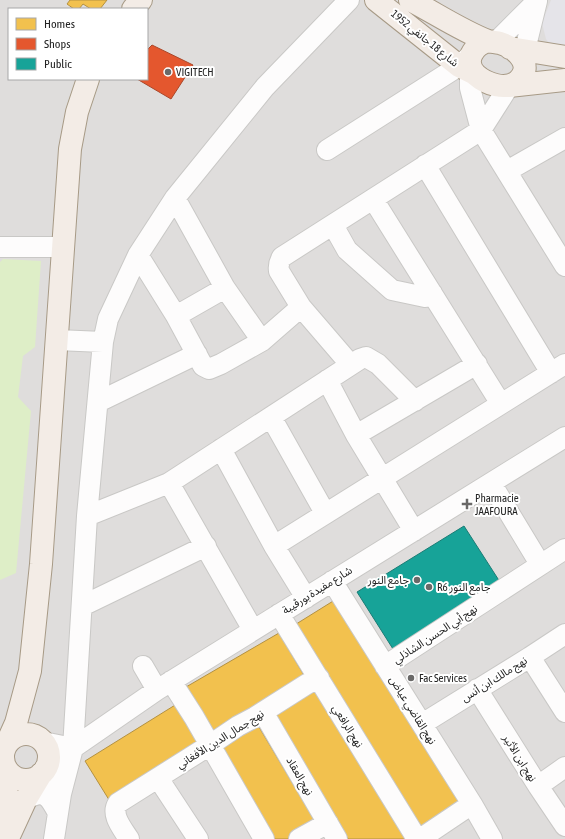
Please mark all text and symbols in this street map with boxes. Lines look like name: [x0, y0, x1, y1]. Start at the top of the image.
street label: شارع 18 جانفي 1952: [387, 7, 461, 72]
legend: [8, 8, 148, 80]
text: Homes: [44, 17, 75, 31]
text: Shops: [44, 37, 70, 51]
text: Public: [44, 57, 72, 71]
place label: VIGITECH: [176, 66, 214, 78]
marker: VIGITECH: [163, 67, 173, 77]
place label: Pharmacie JAAFOURA: [475, 492, 519, 517]
marker: Pharmacie JAAFOURA: [462, 499, 472, 509]
street label: شارع مفيدة بورڨيبة: [280, 563, 356, 618]
place label: جامع النور: [367, 574, 410, 588]
marker: جامع النور: [412, 575, 422, 585]
place label: R6 جامع النور: [437, 581, 491, 595]
marker: R6 جامع النور: [424, 582, 434, 592]
street label: نهج أبي الحسن الشاذلي: [390, 602, 481, 669]
street label: نهج مالك ابن أنس: [459, 654, 530, 706]
place label: Fac Services: [419, 672, 467, 684]
marker: Fac Services: [406, 673, 416, 683]
street label: نهج القاضي عياض: [384, 674, 439, 748]
street label: نهج الرافعي: [327, 702, 366, 751]
street label: نهج جمال الدين الأفغاني: [174, 707, 268, 774]
street label: نهج ابن الأثير: [499, 731, 539, 785]
street label: نهج العقاد: [282, 755, 316, 798]

